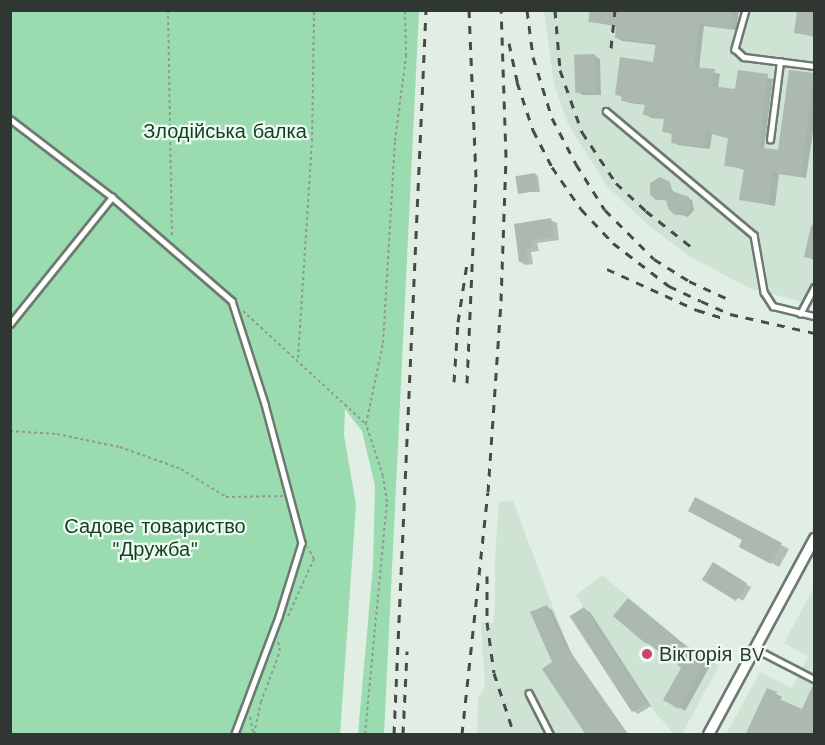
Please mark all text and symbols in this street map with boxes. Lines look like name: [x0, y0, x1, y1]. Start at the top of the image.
park label: Злодійська балка: [143, 119, 307, 143]
park label: Садове товариство "Дружба": [64, 514, 246, 561]
place label: Вікторія BV: [659, 642, 765, 666]
marker: Вікторія BV: [640, 647, 654, 661]

